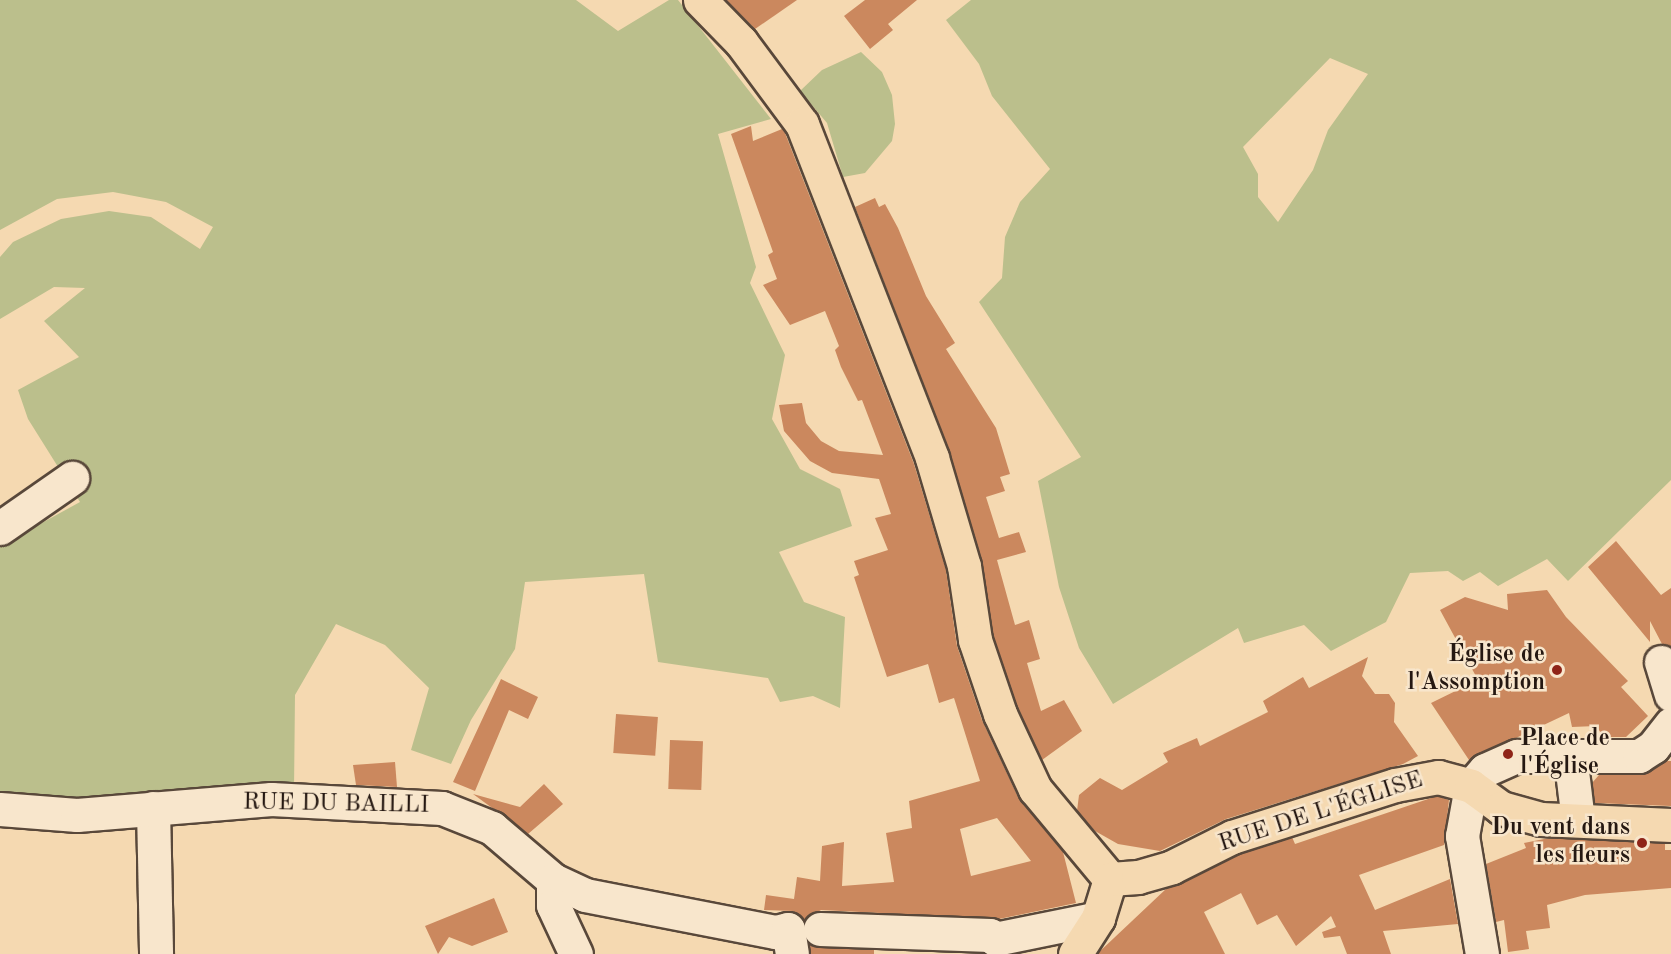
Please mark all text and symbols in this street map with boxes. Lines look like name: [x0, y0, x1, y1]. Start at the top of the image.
place label: Église de l'Assomption: [1407, 642, 1545, 698]
marker: Église de l'Assomption: [1550, 663, 1564, 677]
place label: Place de l'Église: [1520, 726, 1610, 782]
marker: Place de l'Église: [1501, 747, 1515, 761]
street label: RUE DE L'ÉGLISE: [1215, 766, 1427, 860]
street label: RUE DU BAILLI: [243, 789, 429, 821]
place label: Du vent dans les fleurs: [1491, 815, 1630, 871]
marker: Du vent dans les fleurs: [1635, 836, 1649, 850]

